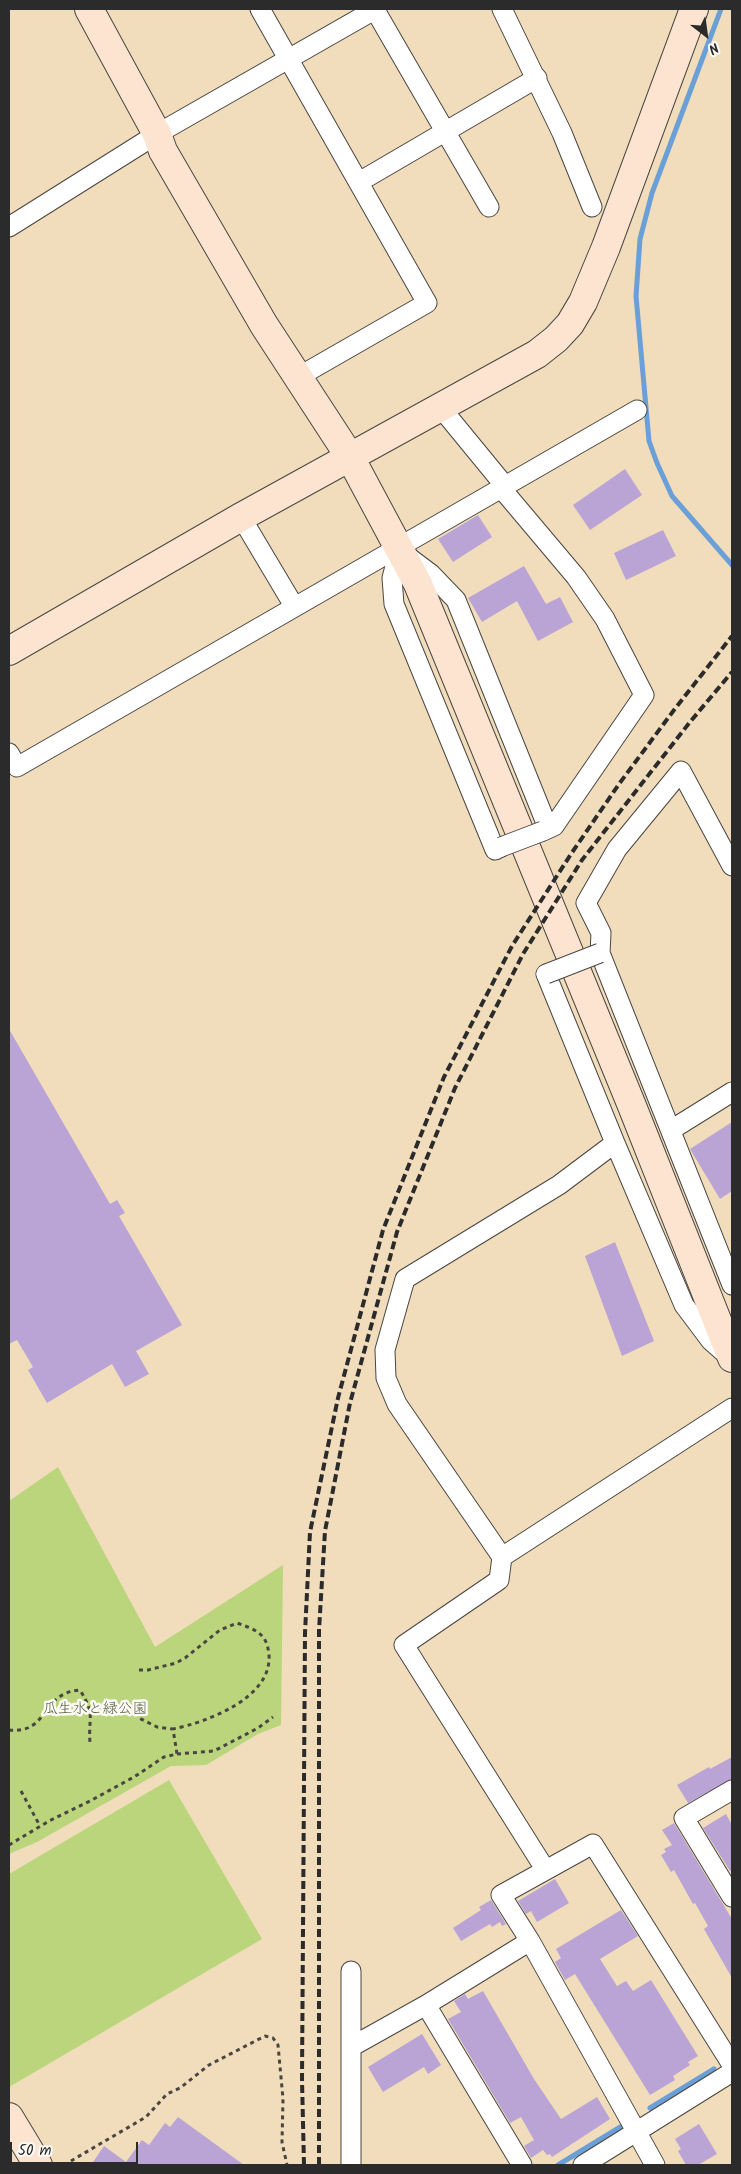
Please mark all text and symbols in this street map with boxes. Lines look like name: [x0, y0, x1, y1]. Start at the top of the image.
north arrow: [681, 10, 731, 60]
text: N: [704, 36, 723, 60]
park label: 瓜生水と緑公園: [43, 1701, 147, 1719]
scale bar: [12, 2132, 140, 2164]
text: 50 m: [18, 2139, 52, 2163]

